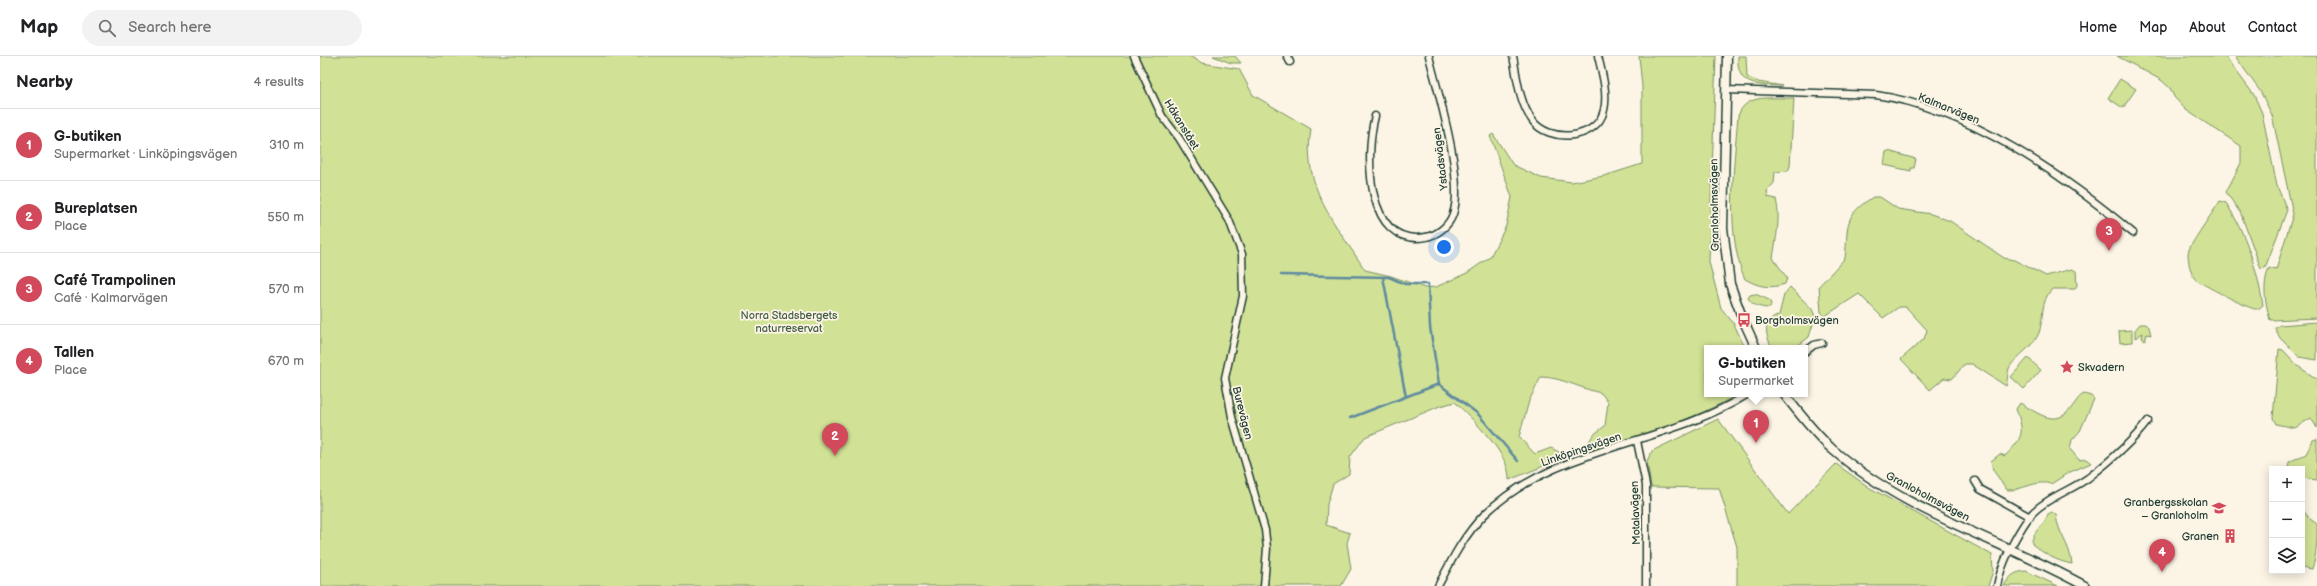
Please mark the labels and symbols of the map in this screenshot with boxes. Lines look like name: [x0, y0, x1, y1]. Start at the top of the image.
street label: Kalmarvägen: [1916, 90, 1982, 127]
street label: Håkanstået: [1161, 97, 1202, 152]
street label: Ystadsvägen: [1430, 127, 1451, 192]
street label: Granloholmsvägen: [1707, 158, 1722, 252]
pin: 3: [2096, 218, 2122, 251]
your location: [1434, 237, 1454, 257]
park label: Norra Stadsbergets naturreservat: [741, 309, 838, 335]
bus stop icon: Borgholmsvägen: [1736, 312, 1752, 328]
place label: Borgholmsvägen: [1755, 314, 1839, 327]
place icon: Skvadern: [2059, 359, 2075, 375]
place label: Skvadern: [2078, 361, 2124, 374]
street label: Burevägen: [1230, 385, 1255, 441]
pin: 1: [1743, 410, 1769, 443]
pin: 2: [822, 423, 848, 456]
street label: Linköpingsvägen: [1539, 430, 1623, 469]
street label: Granloholmsvägen: [1884, 469, 1972, 524]
street label: Motalavägen: [1628, 481, 1643, 545]
place label: Granbergsskolan – Granloholm: [2124, 496, 2208, 522]
school or university icon: Granbergsskolan – Granloholm: [2211, 500, 2227, 516]
building icon: Granen: [2222, 528, 2238, 544]
place label: Granen: [2182, 530, 2219, 543]
pin: 4: [2149, 539, 2175, 572]

